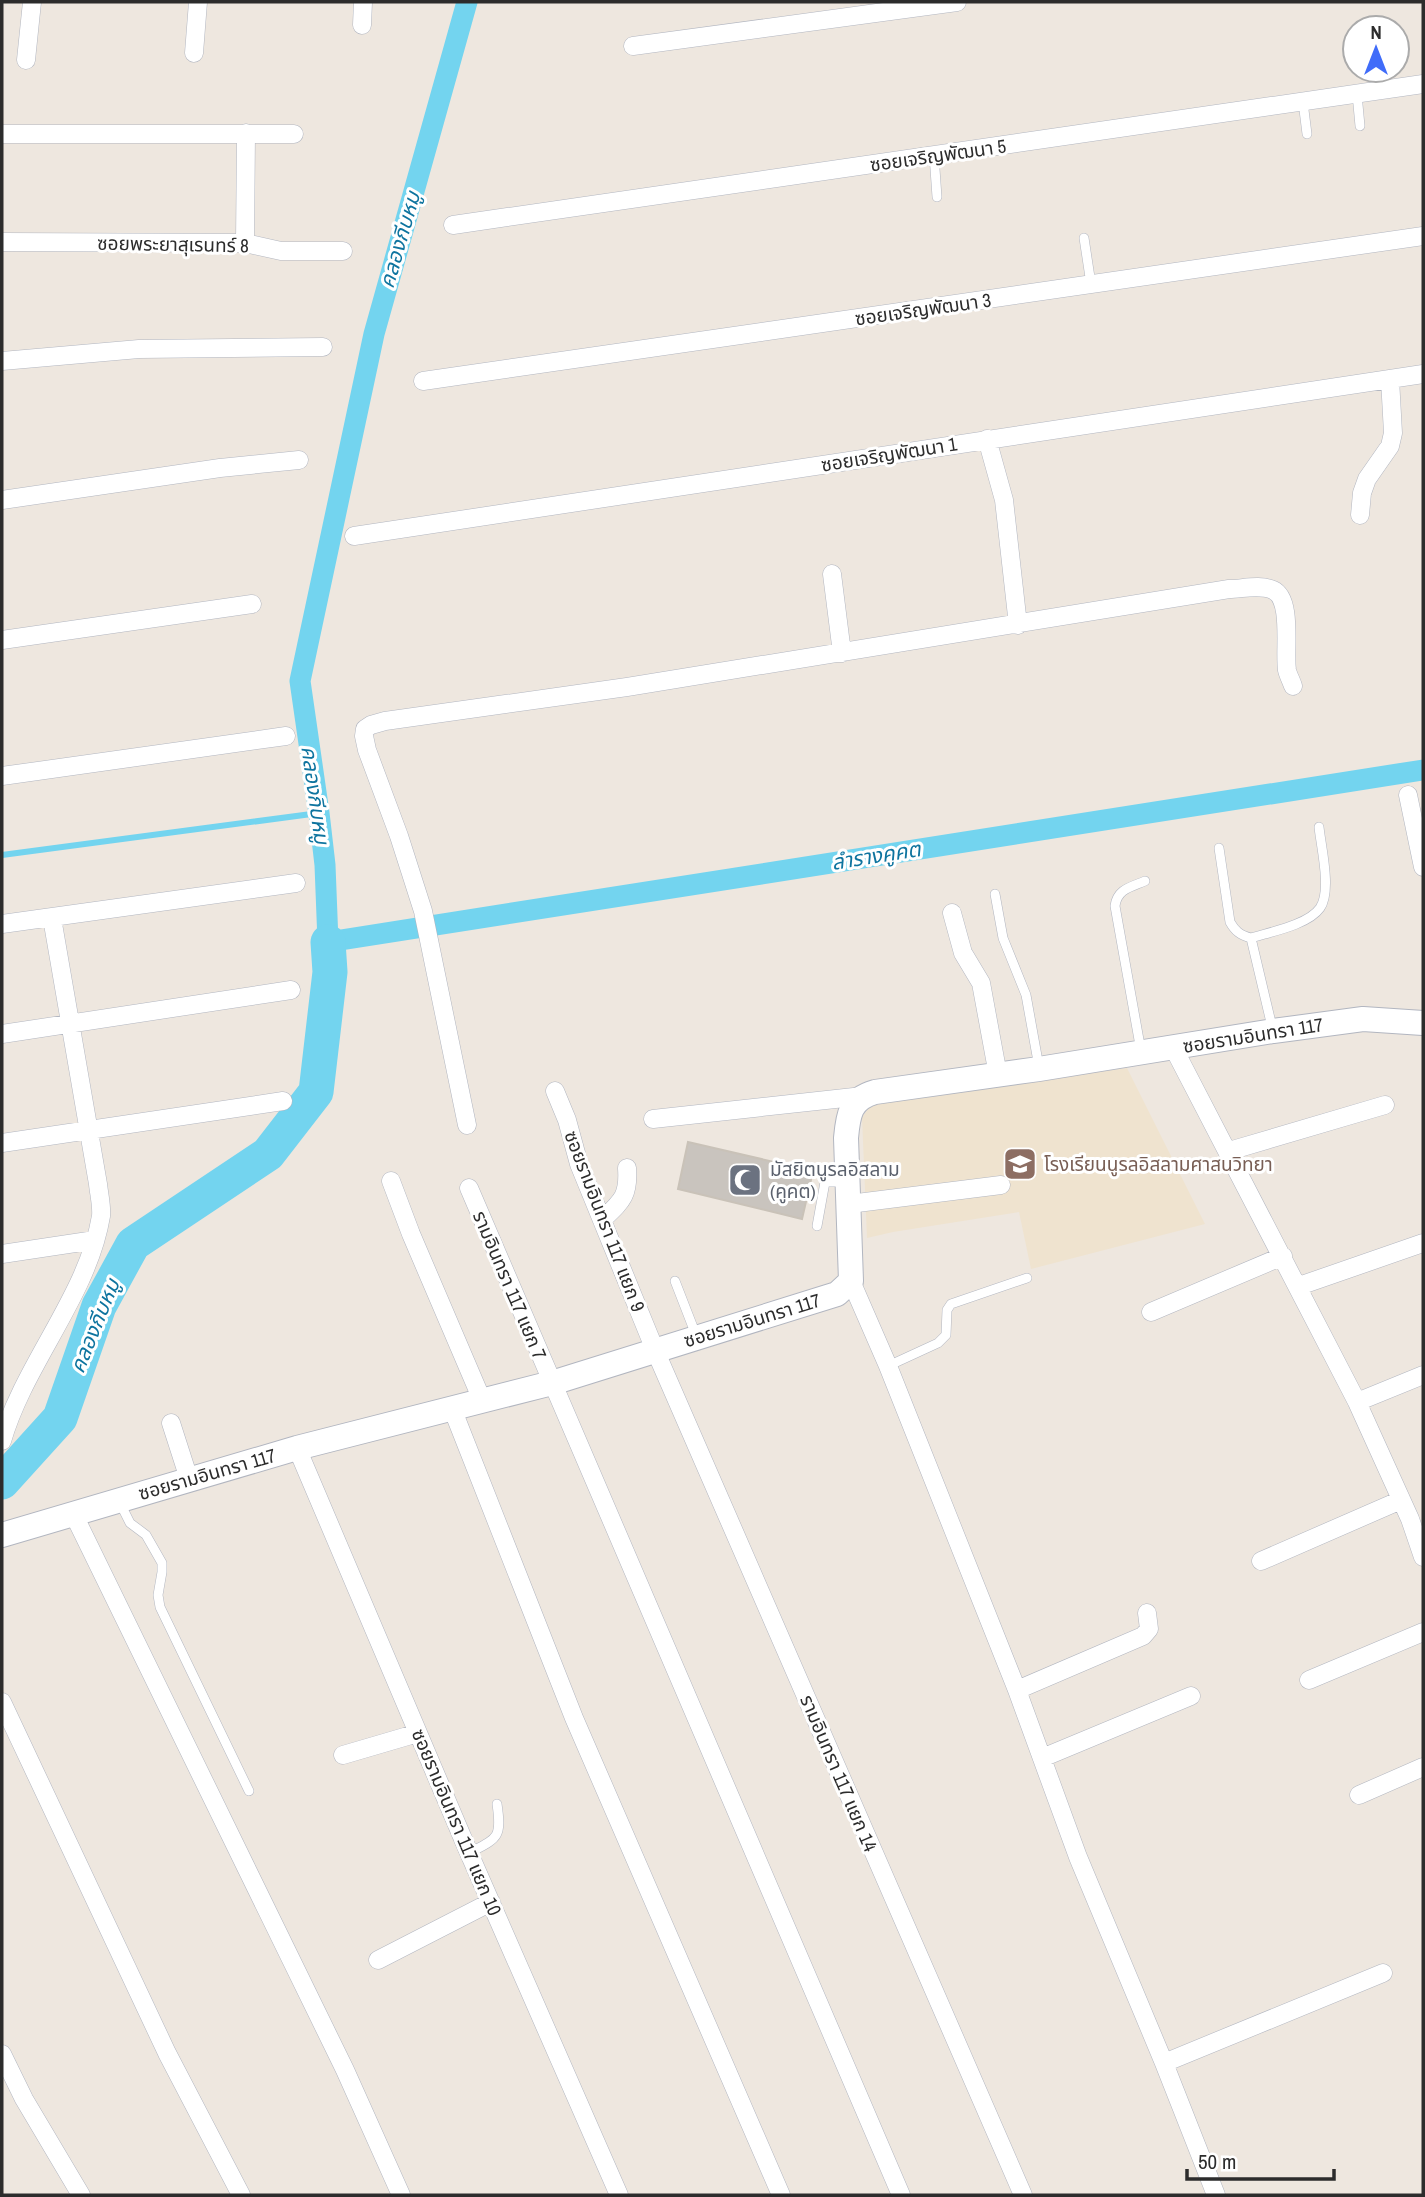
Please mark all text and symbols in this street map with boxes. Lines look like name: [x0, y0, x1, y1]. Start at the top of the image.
north arrow: [1341, 14, 1411, 84]
text: N: [1370, 19, 1382, 45]
street label: ซอยเจริญพัฒนา 5: [868, 133, 1008, 177]
water label: คลองกีบหมู: [372, 186, 428, 291]
street label: ซอยพระยาสุเรนทร์ 8: [97, 230, 249, 258]
street label: ซอยเจริญพัฒนา 3: [853, 287, 993, 331]
street label: ซอยเจริญพัฒนา 1: [819, 430, 959, 478]
water label: คลองกีบหมู: [294, 744, 337, 848]
water label: ลำรางคูคต: [829, 834, 924, 877]
street label: ซอยรามอินทรา 117: [1181, 1011, 1325, 1059]
street label: ซอยรามอินทรา 117 แยก 9: [558, 1127, 652, 1315]
school or university icon: โรงเรียนนูรลอิสลามศาสนวิทยา: [1001, 1145, 1039, 1183]
place label: โรงเรียนนูรลอิสลามศาสนวิทยา: [1044, 1151, 1273, 1177]
place label: มัสยิตนูรลอิสลาม (คูคต): [770, 1156, 900, 1204]
mosque icon: มัสยิตนูรลอิสลาม (คูคต): [726, 1161, 764, 1199]
street label: รามอินทรา 117 แยก 7: [467, 1207, 553, 1364]
water label: คลองกีบหมู: [63, 1273, 127, 1377]
street label: ซอยรามอินทรา 117: [680, 1287, 824, 1353]
street label: ซอยรามอินทรา 117: [135, 1442, 279, 1506]
street label: รามอินทรา 117 แยก 14: [794, 1691, 884, 1856]
street label: ซอยรามอินทรา 117 แยก 10: [406, 1725, 508, 1919]
scale bar: [1187, 2138, 1334, 2182]
text: 50 m: [1198, 2147, 1236, 2176]

